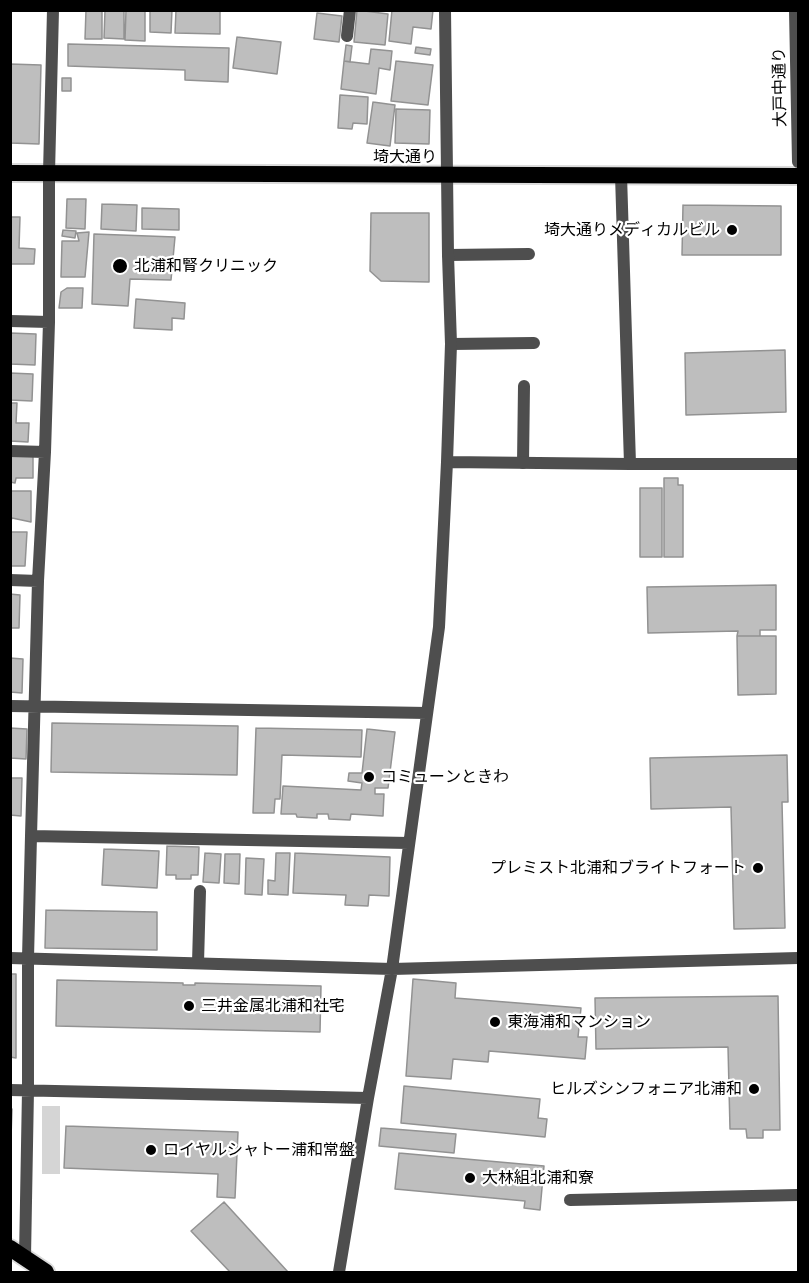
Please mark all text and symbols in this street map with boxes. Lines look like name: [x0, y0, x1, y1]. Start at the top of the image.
street label: 大戸中通り: [770, 47, 790, 127]
street label: 埼大通り: [373, 147, 437, 167]
place label: 埼大通りメディカルビル: [544, 220, 720, 240]
marker: 埼大通りメディカルビル: [725, 223, 739, 237]
place label: 北浦和腎クリニック: [134, 256, 278, 276]
marker: 北浦和腎クリニック: [111, 257, 129, 275]
place label: コミューンときわ: [381, 767, 509, 787]
marker: コミューンときわ: [362, 770, 376, 784]
place label: プレミスト北浦和ブライトフォート: [490, 858, 746, 878]
marker: プレミスト北浦和ブライトフォート: [751, 861, 765, 875]
place label: 三井金属北浦和社宅: [201, 996, 345, 1016]
marker: 三井金属北浦和社宅: [182, 999, 196, 1013]
place label: 東海浦和マンション: [507, 1012, 651, 1032]
marker: 東海浦和マンション: [488, 1015, 502, 1029]
place label: ヒルズシンフォニア北浦和: [550, 1079, 742, 1099]
marker: ヒルズシンフォニア北浦和: [747, 1082, 761, 1096]
place label: ロイヤルシャトー浦和常盤: [163, 1140, 355, 1160]
marker: ロイヤルシャトー浦和常盤: [144, 1143, 158, 1157]
place label: 大林組北浦和寮: [482, 1168, 594, 1188]
marker: 大林組北浦和寮: [463, 1171, 477, 1185]

